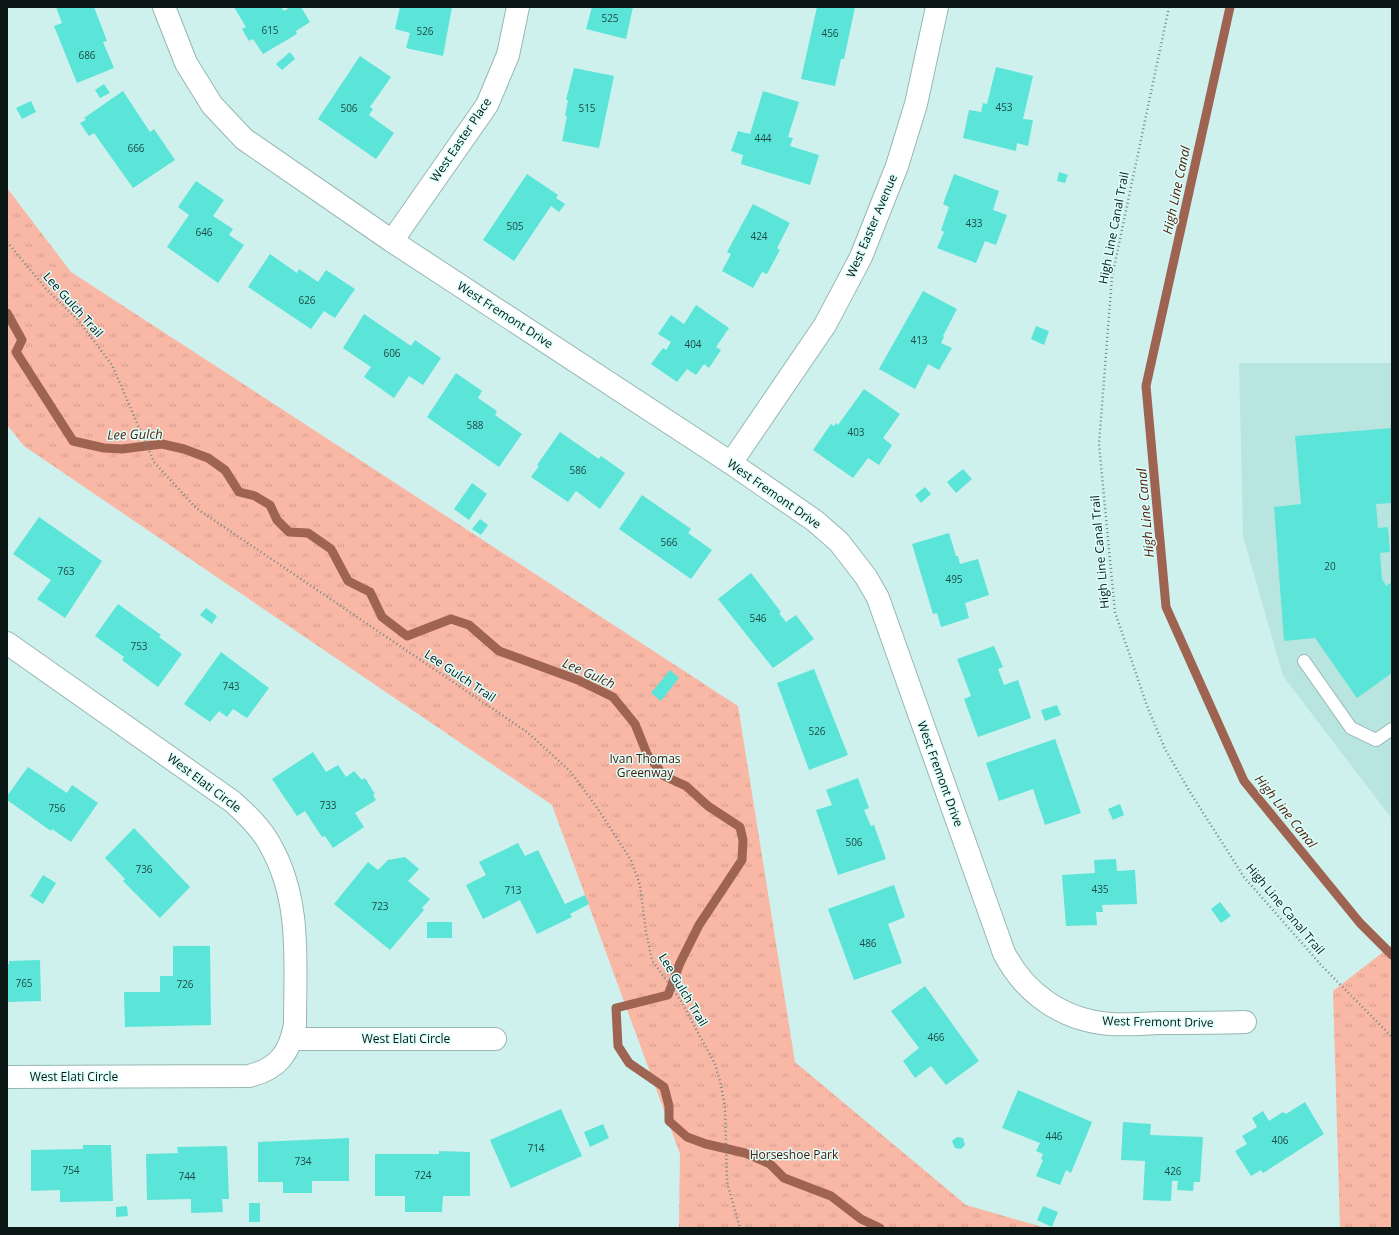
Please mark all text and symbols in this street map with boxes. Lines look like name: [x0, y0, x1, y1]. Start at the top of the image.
house number: 525: [601, 11, 619, 25]
house number: 615: [261, 23, 279, 37]
house number: 526: [416, 24, 434, 38]
house number: 456: [821, 26, 839, 40]
house number: 686: [78, 48, 96, 62]
street label: West Easter Place: [426, 94, 495, 185]
house number: 453: [995, 100, 1013, 114]
house number: 506: [340, 101, 358, 115]
house number: 515: [578, 101, 596, 115]
house number: 444: [754, 131, 772, 145]
house number: 666: [127, 141, 145, 155]
water label: High Line Canal: [1158, 144, 1194, 236]
street label: High Line Canal Trail: [1094, 170, 1133, 285]
street label: West Easter Avenue: [842, 171, 901, 280]
house number: 433: [965, 216, 983, 230]
house number: 505: [506, 219, 524, 233]
house number: 646: [195, 225, 213, 239]
house number: 424: [750, 229, 768, 243]
street label: Lee Gulch Trail: [39, 268, 107, 341]
street label: West Fremont Drive: [454, 277, 557, 352]
house number: 626: [298, 293, 316, 307]
house number: 413: [910, 333, 928, 347]
house number: 404: [684, 337, 702, 351]
house number: 606: [383, 346, 401, 360]
house number: 588: [466, 418, 484, 432]
water label: Lee Gulch: [107, 425, 163, 443]
house number: 403: [847, 425, 865, 439]
street label: West Fremont Drive: [724, 455, 825, 533]
house number: 586: [569, 463, 587, 477]
water label: High Line Canal: [1132, 467, 1158, 558]
street label: High Line Canal Trail: [1086, 495, 1113, 610]
house number: 566: [660, 535, 678, 549]
house number: 20: [1324, 559, 1336, 573]
house number: 763: [57, 564, 75, 578]
house number: 495: [945, 572, 963, 586]
house number: 546: [749, 611, 767, 625]
house number: 753: [130, 639, 148, 653]
street label: Lee Gulch Trail: [421, 645, 499, 706]
water label: Lee Gulch: [560, 653, 618, 693]
house number: 743: [222, 679, 240, 693]
street label: West Fremont Drive: [913, 719, 968, 829]
house number: 526: [808, 724, 826, 738]
street label: West Elati Circle: [164, 749, 245, 816]
park label: Ivan Thomas Greenway: [609, 750, 681, 781]
water label: High Line Canal: [1251, 770, 1322, 852]
house number: 733: [319, 798, 337, 812]
house number: 756: [48, 801, 66, 815]
house number: 506: [845, 835, 863, 849]
street label: High Line Canal Trail: [1242, 860, 1329, 958]
house number: 736: [135, 862, 153, 876]
house number: 435: [1091, 882, 1109, 896]
house number: 713: [504, 883, 522, 897]
house number: 723: [371, 899, 389, 913]
house number: 486: [859, 936, 877, 950]
street label: Lee Gulch Trail: [655, 950, 712, 1029]
house number: 765: [15, 976, 33, 990]
house number: 726: [176, 977, 194, 991]
street label: West Fremont Drive: [1102, 1012, 1214, 1031]
street label: West Elati Circle: [362, 1030, 451, 1047]
house number: 466: [927, 1030, 945, 1044]
street label: West Elati Circle: [30, 1068, 119, 1085]
house number: 446: [1045, 1129, 1063, 1143]
house number: 406: [1271, 1133, 1289, 1147]
house number: 714: [527, 1141, 545, 1155]
park label: Horseshoe Park: [750, 1146, 839, 1163]
house number: 734: [294, 1154, 312, 1168]
house number: 754: [62, 1163, 80, 1177]
house number: 426: [1164, 1164, 1182, 1178]
house number: 724: [414, 1168, 432, 1182]
house number: 744: [178, 1169, 196, 1183]

